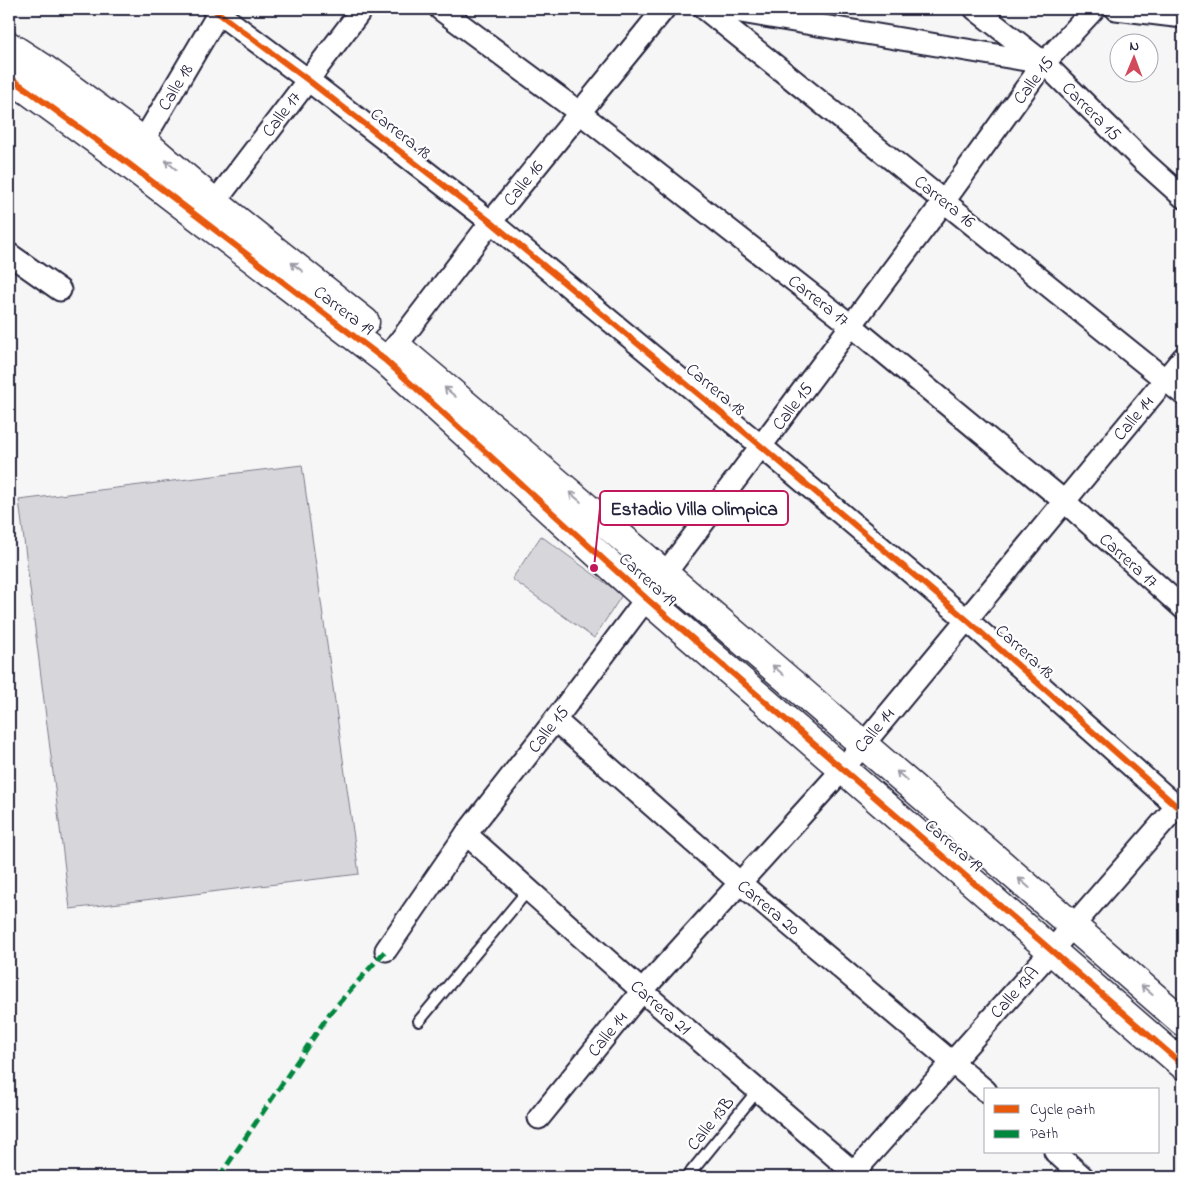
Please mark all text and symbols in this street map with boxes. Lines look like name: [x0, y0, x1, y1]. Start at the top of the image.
north arrow: [1110, 32, 1160, 82]
text: N: [1129, 36, 1139, 57]
street label: Calle 15: [1008, 52, 1061, 111]
street label: Calle 18: [153, 59, 201, 116]
street label: Carrera 15: [1055, 77, 1126, 148]
street label: Calle 17: [257, 86, 309, 144]
street label: Carrera 18: [364, 102, 436, 167]
street label: Calle 16: [498, 156, 551, 213]
one-way arrow: [165, 159, 178, 170]
street label: Carrera 16: [907, 170, 980, 235]
one-way arrow: [291, 262, 304, 273]
street label: Carrera 17: [781, 269, 855, 334]
street label: Carrera 19: [307, 280, 379, 343]
street label: Carrera 18: [679, 358, 750, 423]
street label: Calle 15: [767, 378, 820, 437]
one-way arrow: [444, 386, 457, 398]
street label: Calle 14: [1108, 391, 1161, 447]
one-way arrow: [568, 491, 581, 502]
callout: Estadio Villa Olimpica: [600, 491, 788, 525]
text: Estadio Villa Olimpica: [610, 497, 778, 524]
street label: Carrera 17: [1092, 528, 1163, 596]
street label: Carrera 19: [612, 547, 682, 614]
street label: Carrera 18: [989, 619, 1059, 686]
one-way arrow: [772, 665, 785, 676]
street label: Calle 15: [523, 701, 577, 760]
street label: Calle 14: [849, 703, 902, 759]
one-way arrow: [895, 771, 908, 782]
street label: Carrera 19: [918, 814, 988, 880]
street label: Carrera 20: [730, 874, 805, 943]
one-way arrow: [1018, 878, 1031, 889]
street label: Calle 13A: [985, 961, 1046, 1025]
street label: Carrera 21: [624, 975, 696, 1043]
one-way arrow: [1140, 984, 1153, 996]
street label: Calle 14: [582, 1007, 635, 1063]
legend: [984, 1088, 1160, 1154]
street label: Calle 13B: [681, 1091, 742, 1157]
text: Cycle path: [1030, 1099, 1095, 1122]
text: Path: [1030, 1123, 1058, 1145]

